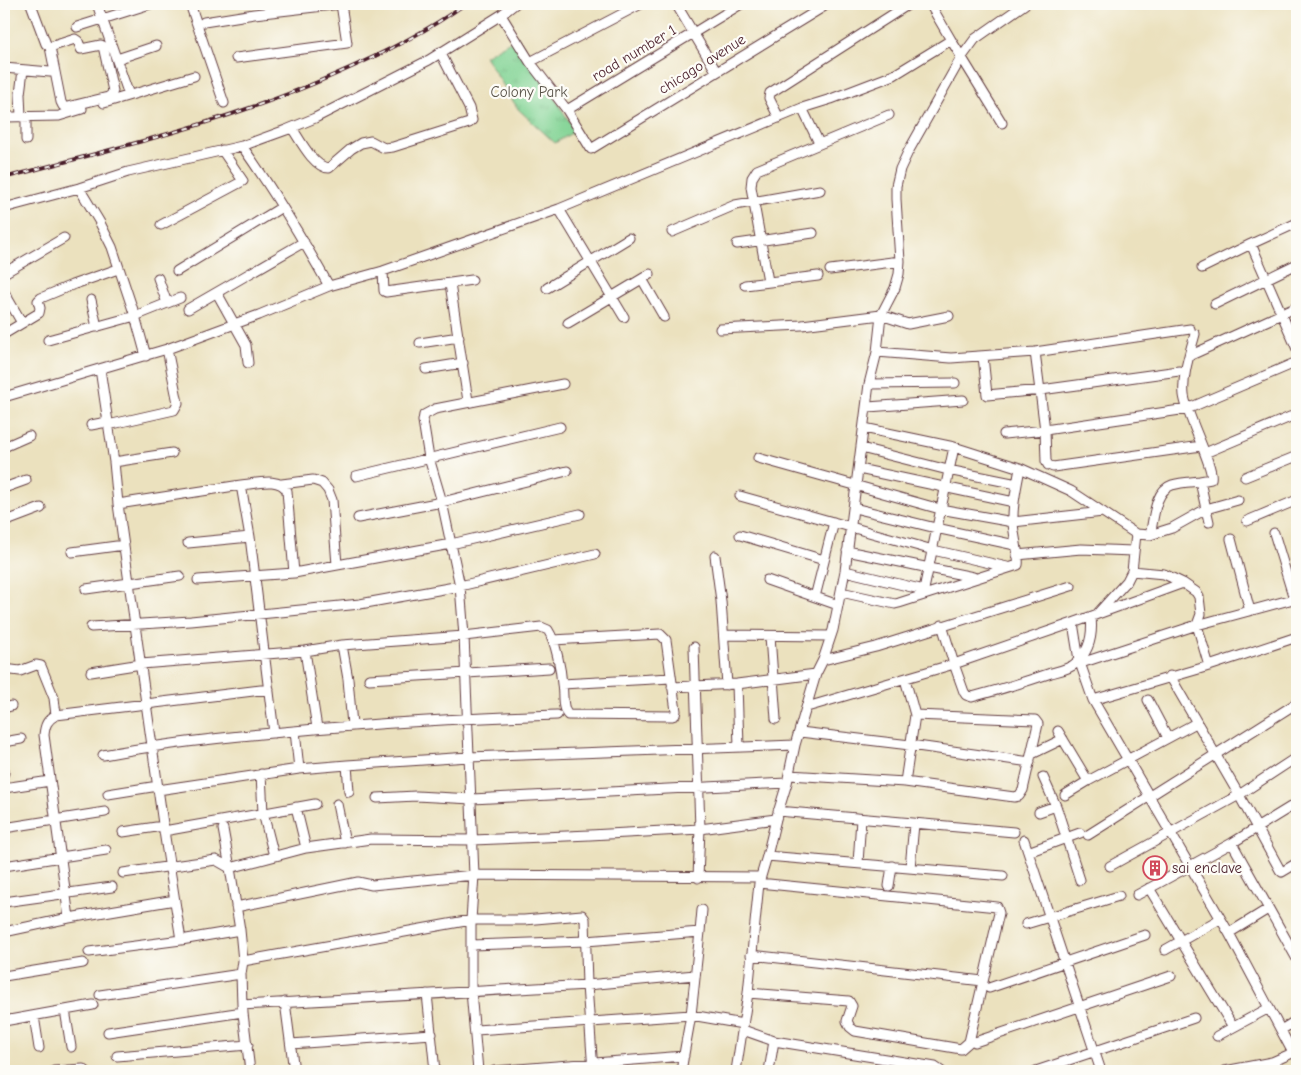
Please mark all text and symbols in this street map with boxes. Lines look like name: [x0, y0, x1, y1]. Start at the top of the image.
street label: road number 1: [589, 21, 679, 85]
street label: chicago avenue: [655, 30, 749, 98]
park label: Colony Park: [490, 83, 568, 101]
building icon: sai enclave: [1142, 855, 1168, 881]
place label: sai enclave: [1172, 859, 1242, 877]

